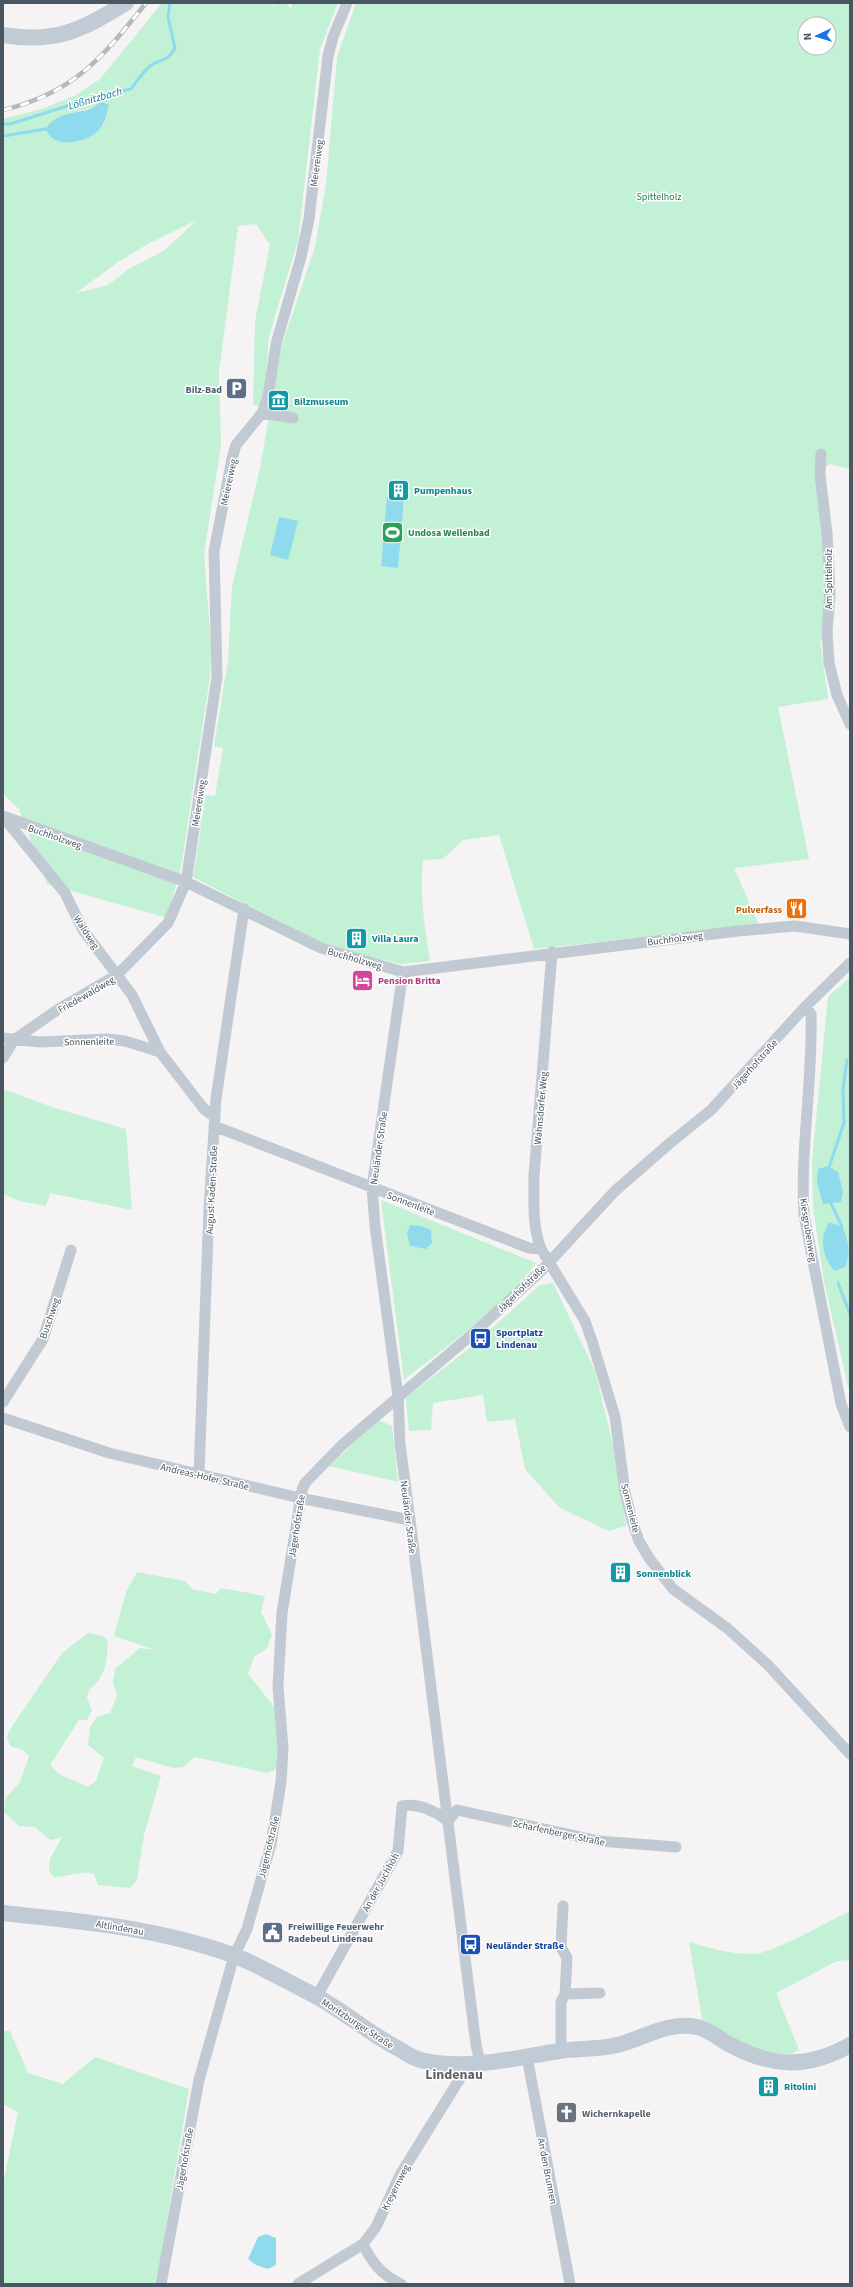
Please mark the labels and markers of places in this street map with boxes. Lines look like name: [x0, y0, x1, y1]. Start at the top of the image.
parking icon: Bilz-Bad: [224, 376, 250, 402]
place label: Bilz-Bad: [186, 383, 222, 397]
museum icon: Bilzmuseum: [266, 388, 292, 414]
place label: Bilzmuseum: [294, 395, 348, 409]
building icon: Pumpenhaus: [385, 477, 411, 503]
place label: Pumpenhaus: [414, 484, 472, 498]
sports icon: Undosa Wellenbad: [380, 519, 406, 545]
place label: Undosa Wellenbad: [408, 526, 490, 540]
restaurant icon: Pulverfass: [784, 896, 810, 922]
place label: Pulverfass: [736, 903, 783, 917]
building icon: Villa Laura: [343, 925, 369, 951]
place label: Villa Laura: [371, 932, 418, 946]
hotel icon: Pension Britta: [350, 967, 376, 993]
place label: Pension Britta: [378, 974, 440, 988]
bus stop icon: Sportplatz Lindenau: [467, 1325, 493, 1351]
place label: Sportplatz Lindenau: [496, 1326, 543, 1352]
building icon: Sonnenblick: [608, 1560, 634, 1586]
place label: Sonnenblick: [636, 1567, 691, 1581]
public building icon: Freiwillige Feuerwehr Radebeul Lindenau: [259, 1919, 285, 1945]
place label: Freiwillige Feuerwehr Radebeul Lindenau: [288, 1920, 384, 1946]
bus stop icon: Neuländer Straße: [458, 1932, 484, 1958]
place label: Neuländer Straße: [486, 1939, 564, 1953]
building icon: Ritolini: [755, 2073, 781, 2099]
place label: Ritolini: [784, 2080, 816, 2094]
church icon: Wichernkapelle: [553, 2100, 579, 2126]
place label: Wichernkapelle: [582, 2107, 651, 2121]

